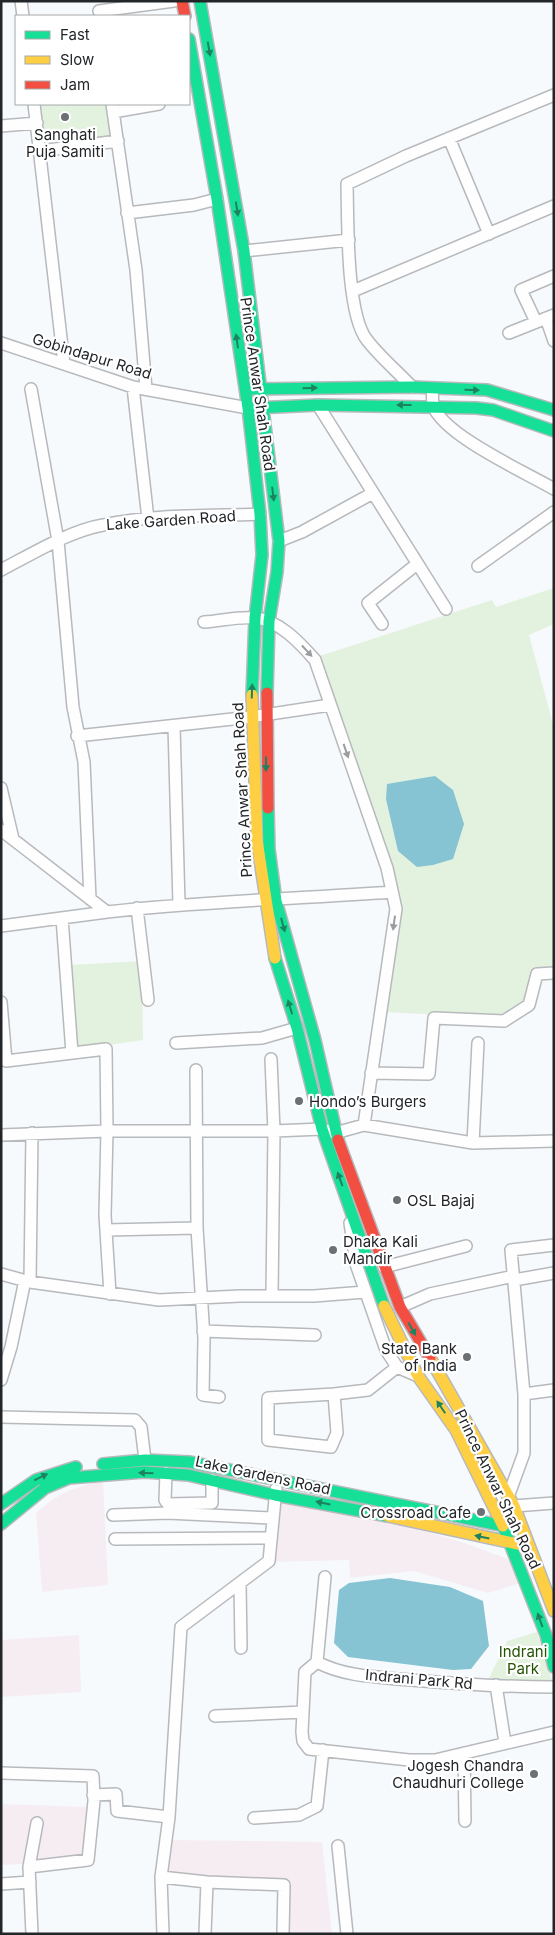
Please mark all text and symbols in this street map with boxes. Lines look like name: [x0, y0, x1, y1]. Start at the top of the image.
legend: [15, 15, 190, 105]
text: Fast: [60, 25, 90, 44]
one-way arrow: [205, 42, 213, 58]
text: Slow: [60, 50, 94, 69]
text: Jam: [60, 75, 90, 94]
marker: Sanghati Puja Samiti: [59, 111, 71, 123]
place label: Sanghati Puja Samiti: [26, 125, 104, 161]
one-way arrow: [234, 202, 242, 218]
street label: Prince Anwar Shah Road: [236, 296, 280, 472]
street label: Gobindapur Road: [30, 329, 154, 383]
one-way arrow: [233, 333, 241, 349]
one-way arrow: [302, 384, 318, 392]
one-way arrow: [465, 386, 481, 394]
one-way arrow: [395, 401, 411, 409]
one-way arrow: [269, 486, 277, 502]
street label: Lake Garden Road: [106, 506, 236, 534]
one-way arrow: [301, 645, 313, 657]
one-way arrow: [249, 682, 257, 698]
street label: Prince Anwar Shah Road: [228, 702, 256, 878]
one-way arrow: [342, 744, 350, 759]
one-way arrow: [262, 756, 270, 772]
one-way arrow: [390, 915, 398, 931]
one-way arrow: [279, 917, 287, 932]
one-way arrow: [286, 999, 294, 1014]
place label: Hondo’s Burgers: [309, 1092, 426, 1111]
marker: Hondo’s Burgers: [293, 1095, 305, 1107]
one-way arrow: [336, 1172, 343, 1187]
place label: OSL Bajaj: [407, 1191, 475, 1210]
marker: OSL Bajaj: [391, 1194, 403, 1206]
place label: Dhaka Kali Mandir: [343, 1232, 418, 1268]
marker: Dhaka Kali Mandir: [327, 1244, 339, 1256]
one-way arrow: [407, 1322, 416, 1335]
place label: State Bank of India: [381, 1339, 458, 1375]
marker: State Bank of India: [461, 1351, 473, 1363]
one-way arrow: [436, 1400, 445, 1414]
street label: Prince Anwar Shah Road: [451, 1406, 545, 1572]
street label: Lake Gardens Road: [194, 1451, 332, 1499]
one-way arrow: [138, 1469, 154, 1477]
one-way arrow: [34, 1473, 48, 1481]
one-way arrow: [316, 1499, 331, 1507]
place label: Crossroad Cafe: [360, 1503, 471, 1522]
marker: Crossroad Cafe: [475, 1506, 487, 1518]
one-way arrow: [475, 1533, 490, 1541]
one-way arrow: [536, 1613, 543, 1628]
park label: Indrani Park: [499, 1642, 547, 1678]
street label: Indrani Park Rd: [364, 1665, 474, 1693]
place label: Jogesh Chandra Chaudhuri College: [392, 1756, 524, 1792]
marker: Jogesh Chandra Chaudhuri College: [528, 1768, 540, 1780]

